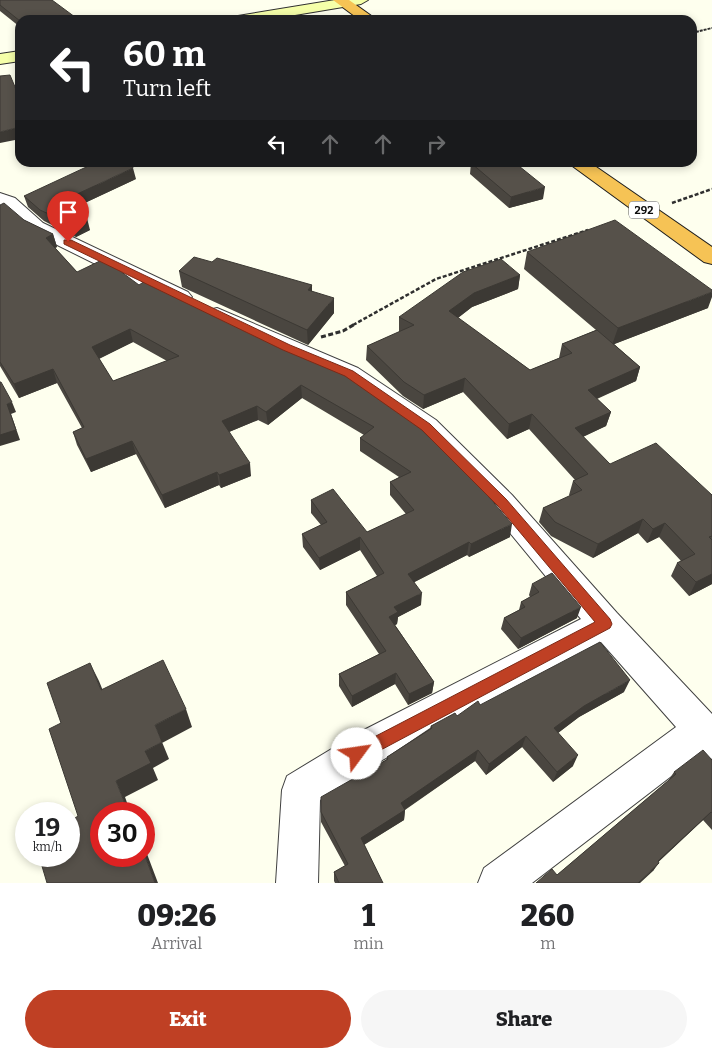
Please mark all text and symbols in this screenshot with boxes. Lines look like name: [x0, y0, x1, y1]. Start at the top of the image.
text: 60 m: [123, 33, 206, 75]
icon: left: [40, 35, 105, 100]
text: Turn left: [123, 75, 211, 102]
icon: left: [263, 130, 291, 158]
icon: ahead: [316, 130, 344, 158]
icon: ahead: [369, 130, 397, 158]
icon: right: [422, 130, 450, 158]
pin: [47, 191, 89, 242]
icon: arrive: [54, 198, 82, 226]
road number: 292: [629, 202, 659, 218]
position arrow: [330, 727, 382, 779]
speed limit sign: 30: [90, 802, 155, 867]
text: 19: [35, 813, 60, 843]
text: km/h: [33, 840, 62, 854]
text: 09:26: [137, 898, 216, 934]
text: 1: [362, 898, 375, 934]
text: 260: [521, 898, 575, 934]
text: Arrival: [151, 934, 202, 953]
text: min: [353, 934, 384, 953]
text: m: [540, 934, 555, 953]
button: Exit: [25, 990, 351, 1048]
button: Share: [361, 990, 687, 1048]

